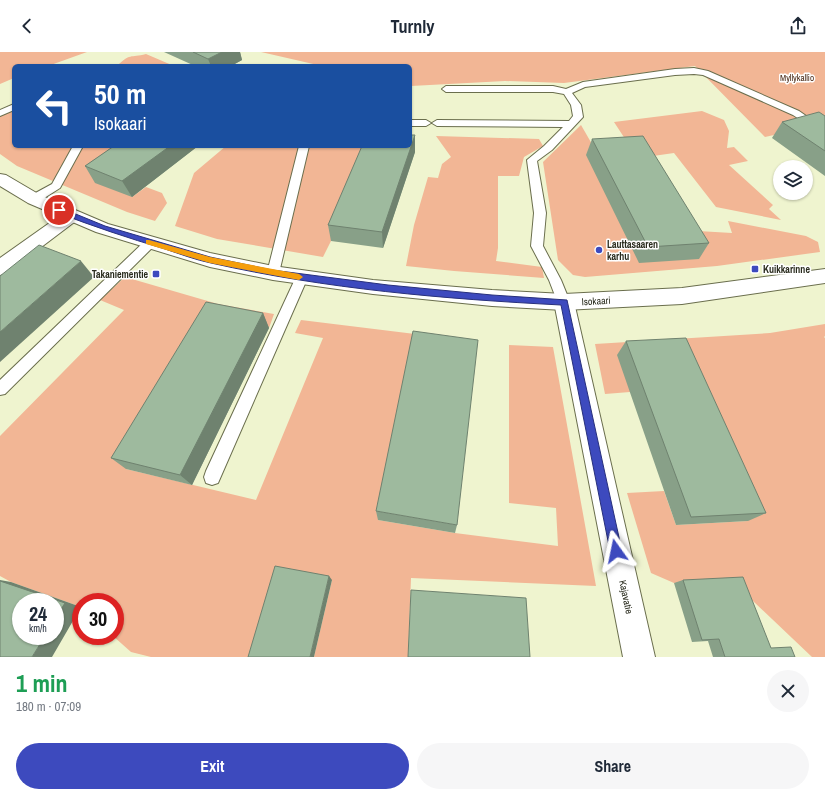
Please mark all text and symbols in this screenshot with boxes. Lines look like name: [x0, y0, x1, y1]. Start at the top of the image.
text: Turnly: [390, 14, 435, 39]
icon: back: [16, 15, 38, 37]
icon: share: [787, 15, 809, 37]
park label: Myllykallio: [780, 72, 814, 84]
text: 50 m: [94, 75, 146, 113]
icon: left: [28, 80, 80, 132]
text: Isokaari: [94, 111, 147, 136]
map controls: [773, 160, 813, 200]
button: layers: [773, 160, 813, 200]
pin: [42, 193, 76, 227]
icon: arrive: [48, 199, 70, 221]
place label: Lauttasaaren karhu: [607, 238, 658, 263]
marker: Lauttasaaren karhu: [594, 245, 604, 255]
place label: Kuikkarinne: [763, 263, 810, 276]
marker: Kuikkarinne: [750, 264, 760, 274]
place label: Takaniementie: [92, 268, 148, 281]
marker: Takaniementie: [151, 269, 161, 279]
street label: Isokaari: [581, 294, 611, 308]
position arrow: [595, 530, 637, 572]
street label: Kajavatie: [616, 579, 636, 615]
speed limit sign: 30: [72, 593, 124, 645]
text: 24: [29, 600, 47, 627]
text: km/h: [29, 622, 47, 635]
text: 1 min: [16, 667, 67, 699]
button: close: [767, 670, 809, 712]
text: 180 m · 07:09: [16, 698, 81, 715]
button: Exit: [16, 743, 409, 789]
button: Share: [417, 743, 809, 789]

